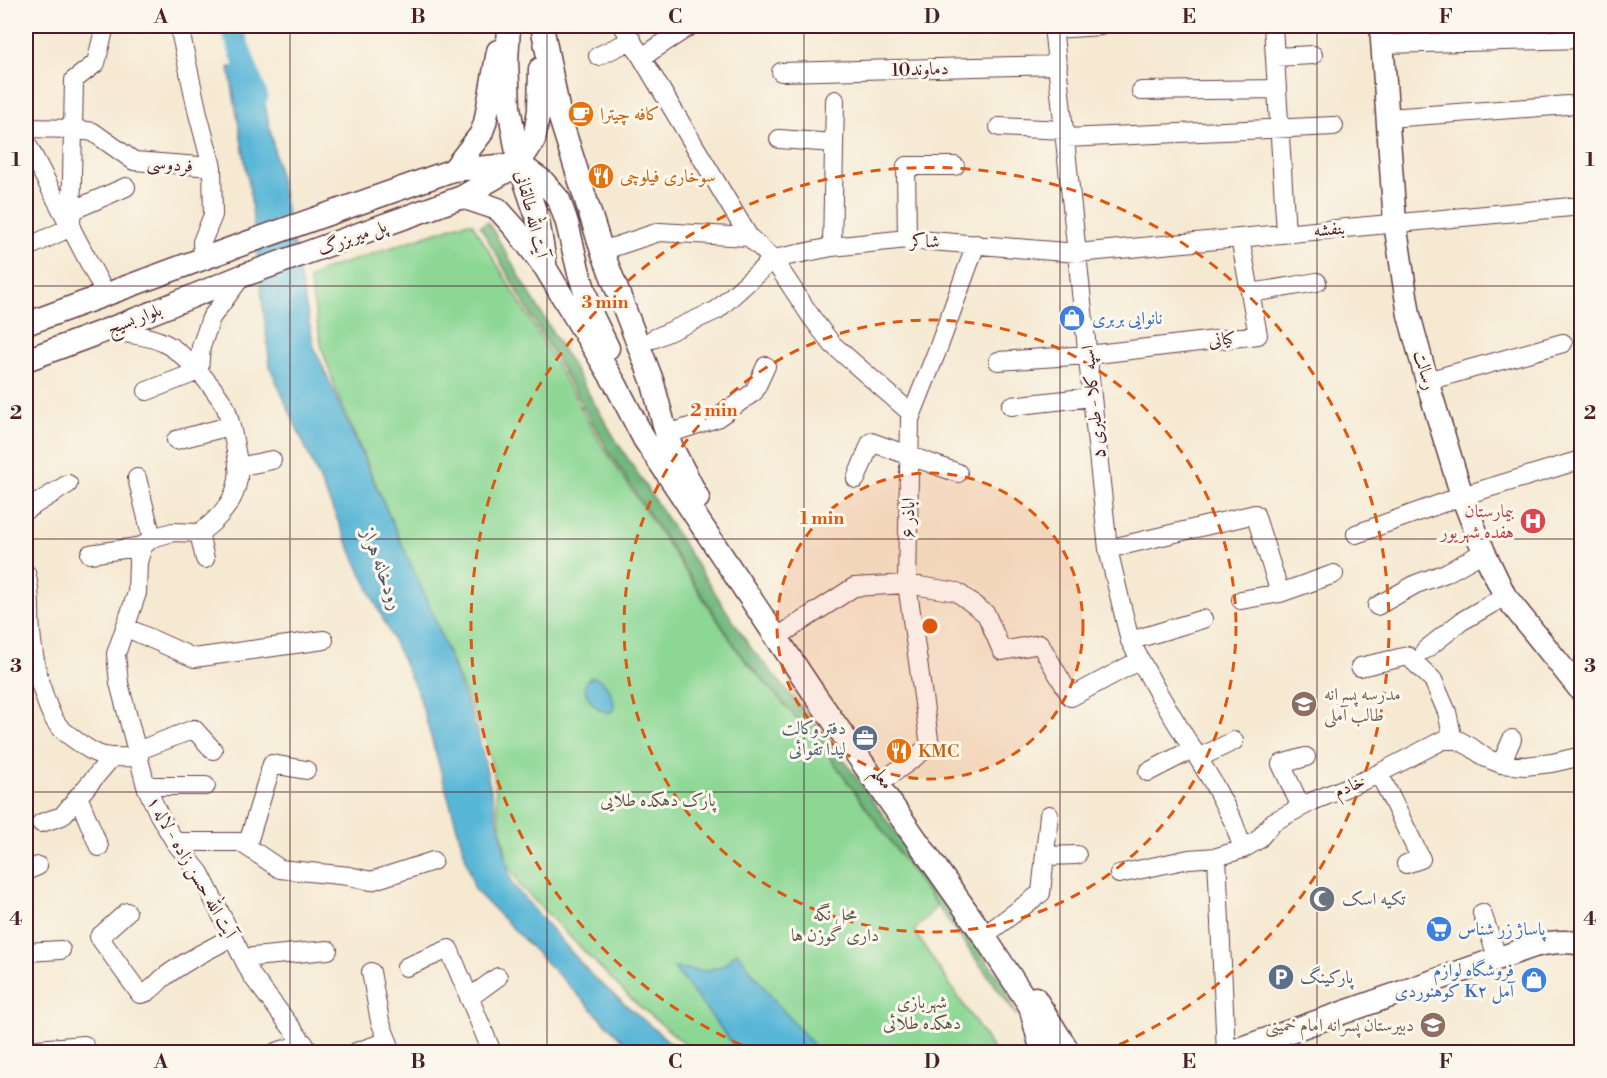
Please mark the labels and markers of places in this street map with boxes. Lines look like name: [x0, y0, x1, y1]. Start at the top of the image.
cafe icon: کافه چیترا: [566, 99, 596, 129]
place label: کافه چیترا: [600, 103, 660, 126]
restaurant icon: سوخاری فیلوچی: [586, 161, 616, 191]
place label: سوخاری فیلوچی: [620, 165, 716, 188]
shop icon: نانوایی بربری: [1057, 303, 1087, 333]
place label: نانوایی بربری: [1092, 307, 1162, 330]
place label: بیمارستان هفده شهریور: [1439, 500, 1514, 544]
hospital icon: بیمارستان هفده شهریور: [1518, 506, 1548, 536]
centre of rings: [920, 616, 940, 636]
place label: مدرسه پسرانه طالب آملی: [1324, 683, 1401, 728]
school or university icon: مدرسه پسرانه طالب آملی: [1289, 689, 1319, 719]
place label: دفتر وکالت لیدا تقوائی: [781, 717, 846, 761]
office icon: دفتر وکالت لیدا تقوائی: [850, 723, 880, 753]
restaurant icon: KMC: [884, 736, 914, 766]
place label: KMC: [918, 740, 959, 763]
mosque icon: تکیه اسک: [1307, 884, 1337, 914]
place label: تکیه اسک: [1342, 888, 1406, 911]
supermarket icon: پاساژ زر شناس: [1424, 914, 1454, 944]
place label: پاساژ زر شناس: [1458, 918, 1547, 942]
place label: فروشگاه لوازم کوهنوردی K۲ آمل: [1395, 958, 1516, 1004]
parking icon: پارکینگ: [1266, 962, 1296, 992]
place label: پارکینگ: [1300, 965, 1355, 990]
shop icon: فروشگاه لوازم کوهنوردی K۲ آمل: [1519, 965, 1549, 995]
school or university icon: دبیرستان پسرانه امام خمینی: [1418, 1010, 1448, 1040]
place label: دبیرستان پسرانه امام خمینی: [1265, 1014, 1414, 1041]

